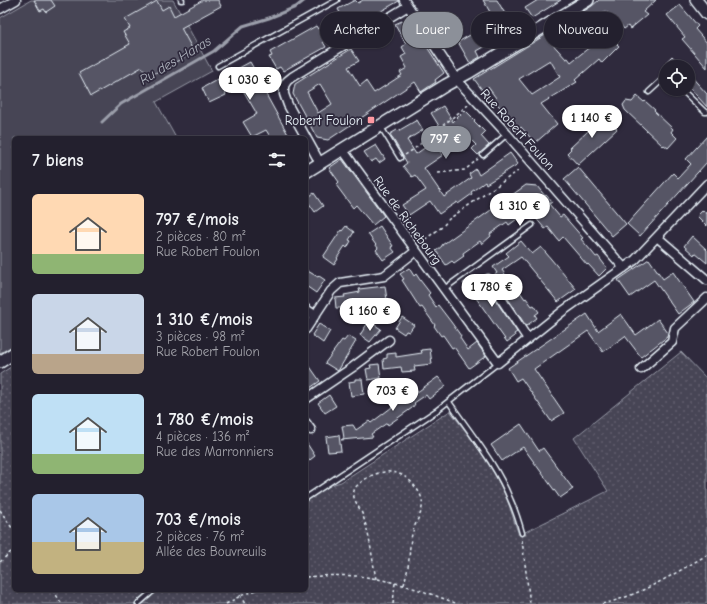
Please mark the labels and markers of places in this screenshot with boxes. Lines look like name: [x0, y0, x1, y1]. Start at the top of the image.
pin: 1 030 €: [213, 67, 287, 101]
pin: 1 140 €: [555, 105, 629, 139]
place label: Robert Foulon: [285, 113, 363, 128]
marker: Robert Foulon: [366, 115, 376, 125]
pin: 797 €: [418, 126, 474, 160]
pin: 1 310 €: [483, 193, 557, 227]
pin: 1 780 €: [455, 274, 529, 308]
pin: 1 160 €: [333, 298, 407, 332]
pin: 703 €: [365, 378, 421, 412]

